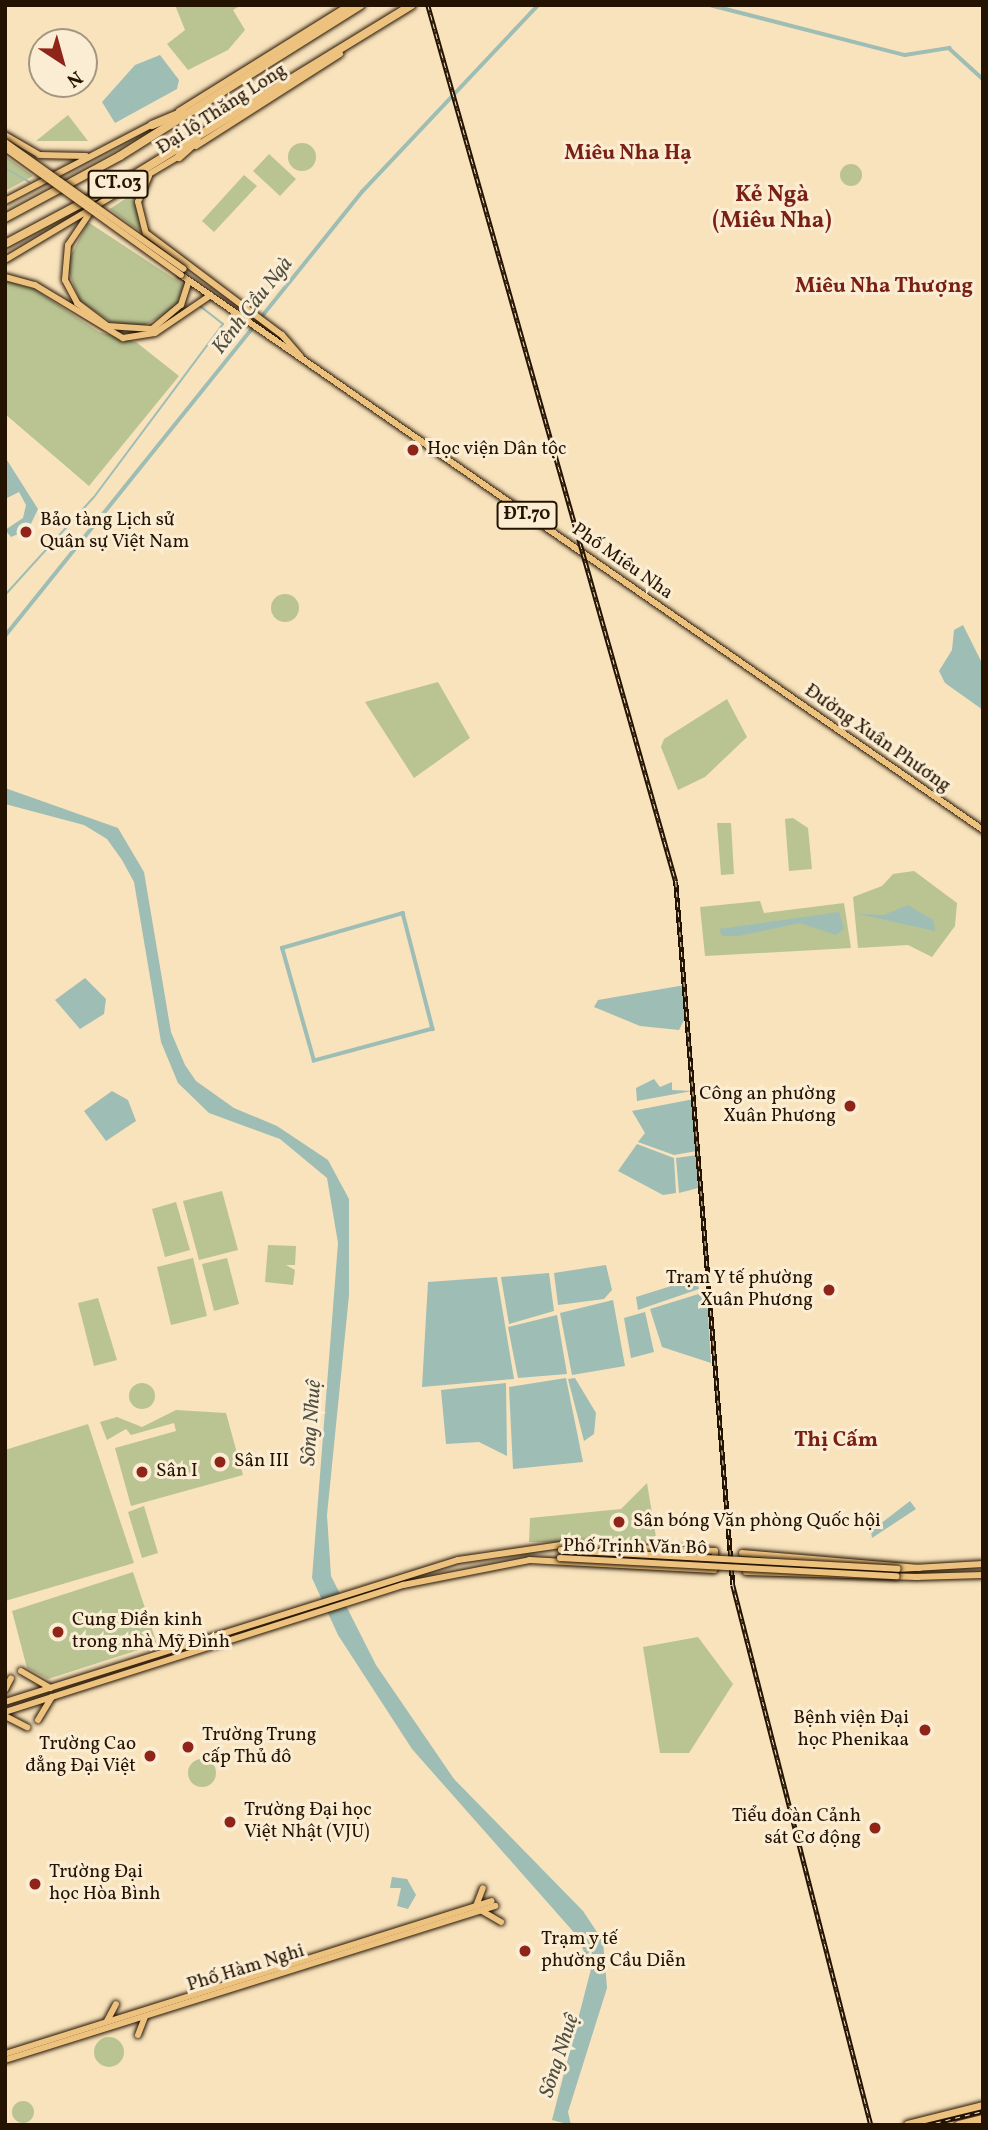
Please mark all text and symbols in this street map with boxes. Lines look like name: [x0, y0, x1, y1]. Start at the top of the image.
north arrow: [28, 28, 98, 98]
street label: Đại lộ Thăng Long: [153, 59, 291, 161]
text: N: [61, 64, 87, 93]
district label: Miêu Nha Hạ: [564, 141, 692, 167]
road number: CT.03: [86, 169, 150, 198]
district label: Kẻ Ngà (Miêu Nha): [712, 181, 832, 235]
water label: Kênh Cầu Ngà: [207, 252, 299, 360]
district label: Miêu Nha Thượng: [795, 274, 973, 300]
place label: Học viện Dân tộc: [427, 439, 567, 461]
marker: Học viện Dân tộc: [405, 442, 421, 458]
road number: ĐT.70: [496, 500, 558, 530]
place label: Bảo tàng Lịch sử Quân sự Việt Nam: [40, 510, 190, 554]
street label: Phố Miêu Nha: [567, 519, 677, 605]
marker: Bảo tàng Lịch sử Quân sự Việt Nam: [18, 524, 34, 540]
street label: Đường Xuân Phương: [799, 680, 955, 798]
place label: Công an phường Xuân Phương: [699, 1084, 836, 1128]
marker: Công an phường Xuân Phương: [842, 1098, 858, 1114]
place label: Trạm Y tế phường Xuân Phương: [665, 1268, 813, 1312]
marker: Trạm Y tế phường Xuân Phương: [819, 1280, 839, 1300]
water label: Sông Nhuệ: [296, 1379, 328, 1467]
district label: Thị Cấm: [794, 1428, 878, 1454]
place label: Sân III: [234, 1451, 289, 1473]
marker: Sân III: [212, 1454, 228, 1470]
place label: Sân I: [156, 1461, 198, 1483]
marker: Sân I: [134, 1464, 150, 1480]
place label: Sân bóng Văn phòng Quốc hội: [633, 1511, 881, 1533]
marker: Sân bóng Văn phòng Quốc hội: [611, 1514, 627, 1530]
street label: Phố Trịnh Văn Bô: [562, 1535, 708, 1561]
place label: Cung Điền kinh trong nhà Mỹ Đình: [72, 1610, 231, 1654]
marker: Cung Điền kinh trong nhà Mỹ Đình: [50, 1624, 66, 1640]
place label: Bệnh viện Đại học Phenikaa: [793, 1708, 909, 1752]
marker: Bệnh viện Đại học Phenikaa: [915, 1720, 935, 1740]
place label: Trường Trung cấp Thủ đô: [202, 1725, 317, 1769]
place label: Trường Cao đẳng Đại Việt: [25, 1734, 136, 1778]
marker: Trường Trung cấp Thủ đô: [180, 1739, 196, 1755]
marker: Trường Cao đẳng Đại Việt: [142, 1748, 158, 1764]
place label: Trường Đại học Việt Nhật (VJU): [244, 1800, 372, 1844]
place label: Tiểu đoàn Cảnh sát Cơ động: [732, 1806, 861, 1850]
marker: Trường Đại học Việt Nhật (VJU): [222, 1814, 238, 1830]
marker: Tiểu đoàn Cảnh sát Cơ động: [867, 1820, 883, 1836]
place label: Trường Đại học Hòa Bình: [49, 1862, 161, 1906]
marker: Trường Đại học Hòa Bình: [27, 1876, 43, 1892]
place label: Trạm y tế phường Cầu Diễn: [541, 1929, 686, 1973]
street label: Phố Hàm Nghi: [185, 1940, 307, 1998]
marker: Trạm y tế phường Cầu Diễn: [515, 1941, 535, 1961]
water label: Sông Nhuệ: [535, 2011, 585, 2101]

